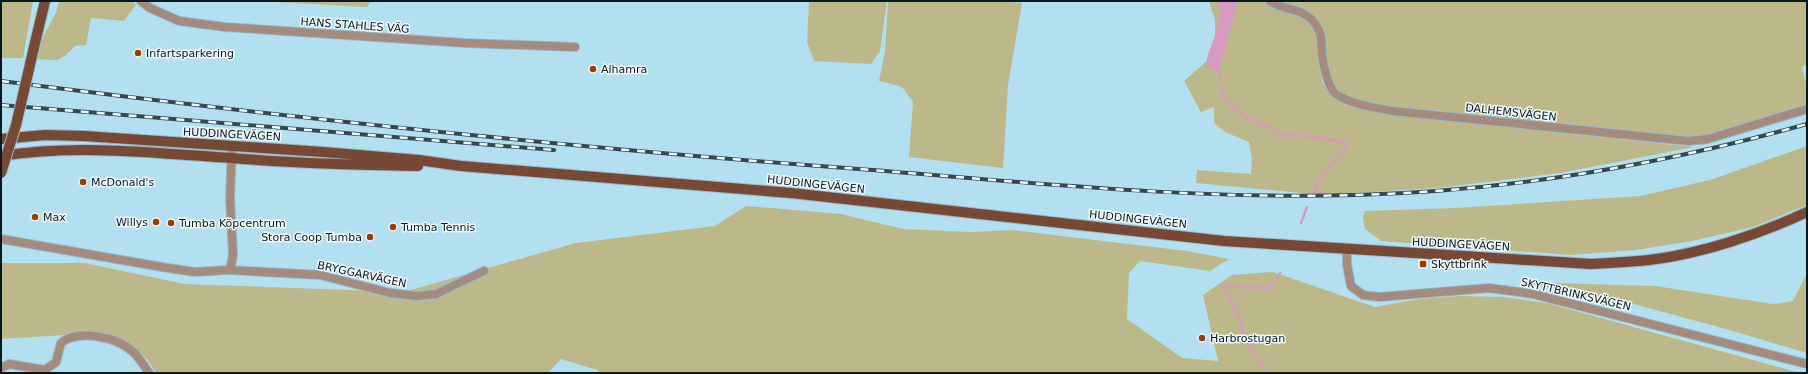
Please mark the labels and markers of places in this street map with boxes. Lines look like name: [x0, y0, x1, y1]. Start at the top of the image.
place label: Infartsparkering: [146, 47, 234, 60]
marker: Infartsparkering: [133, 48, 143, 58]
place label: Alhamra: [601, 63, 647, 76]
marker: Alhamra: [588, 64, 598, 74]
place label: McDonald's: [91, 176, 155, 189]
marker: McDonald's: [78, 177, 88, 187]
place label: Max: [43, 211, 66, 224]
marker: Max: [30, 212, 40, 222]
place label: Willys: [116, 216, 148, 229]
marker: Willys: [151, 217, 161, 227]
place label: Tumba Köpcentrum: [178, 217, 286, 230]
marker: Tumba Köpcentrum: [166, 218, 176, 228]
place label: Tumba Tennis: [400, 221, 476, 234]
marker: Tumba Tennis: [388, 222, 398, 232]
place label: Stora Coop Tumba: [261, 231, 362, 244]
marker: Stora Coop Tumba: [365, 232, 375, 242]
place label: Skyttbrink: [1431, 258, 1488, 271]
marker: Skyttbrink: [1418, 259, 1428, 269]
place label: Harbrostugan: [1210, 332, 1285, 345]
marker: Harbrostugan: [1197, 333, 1207, 343]

